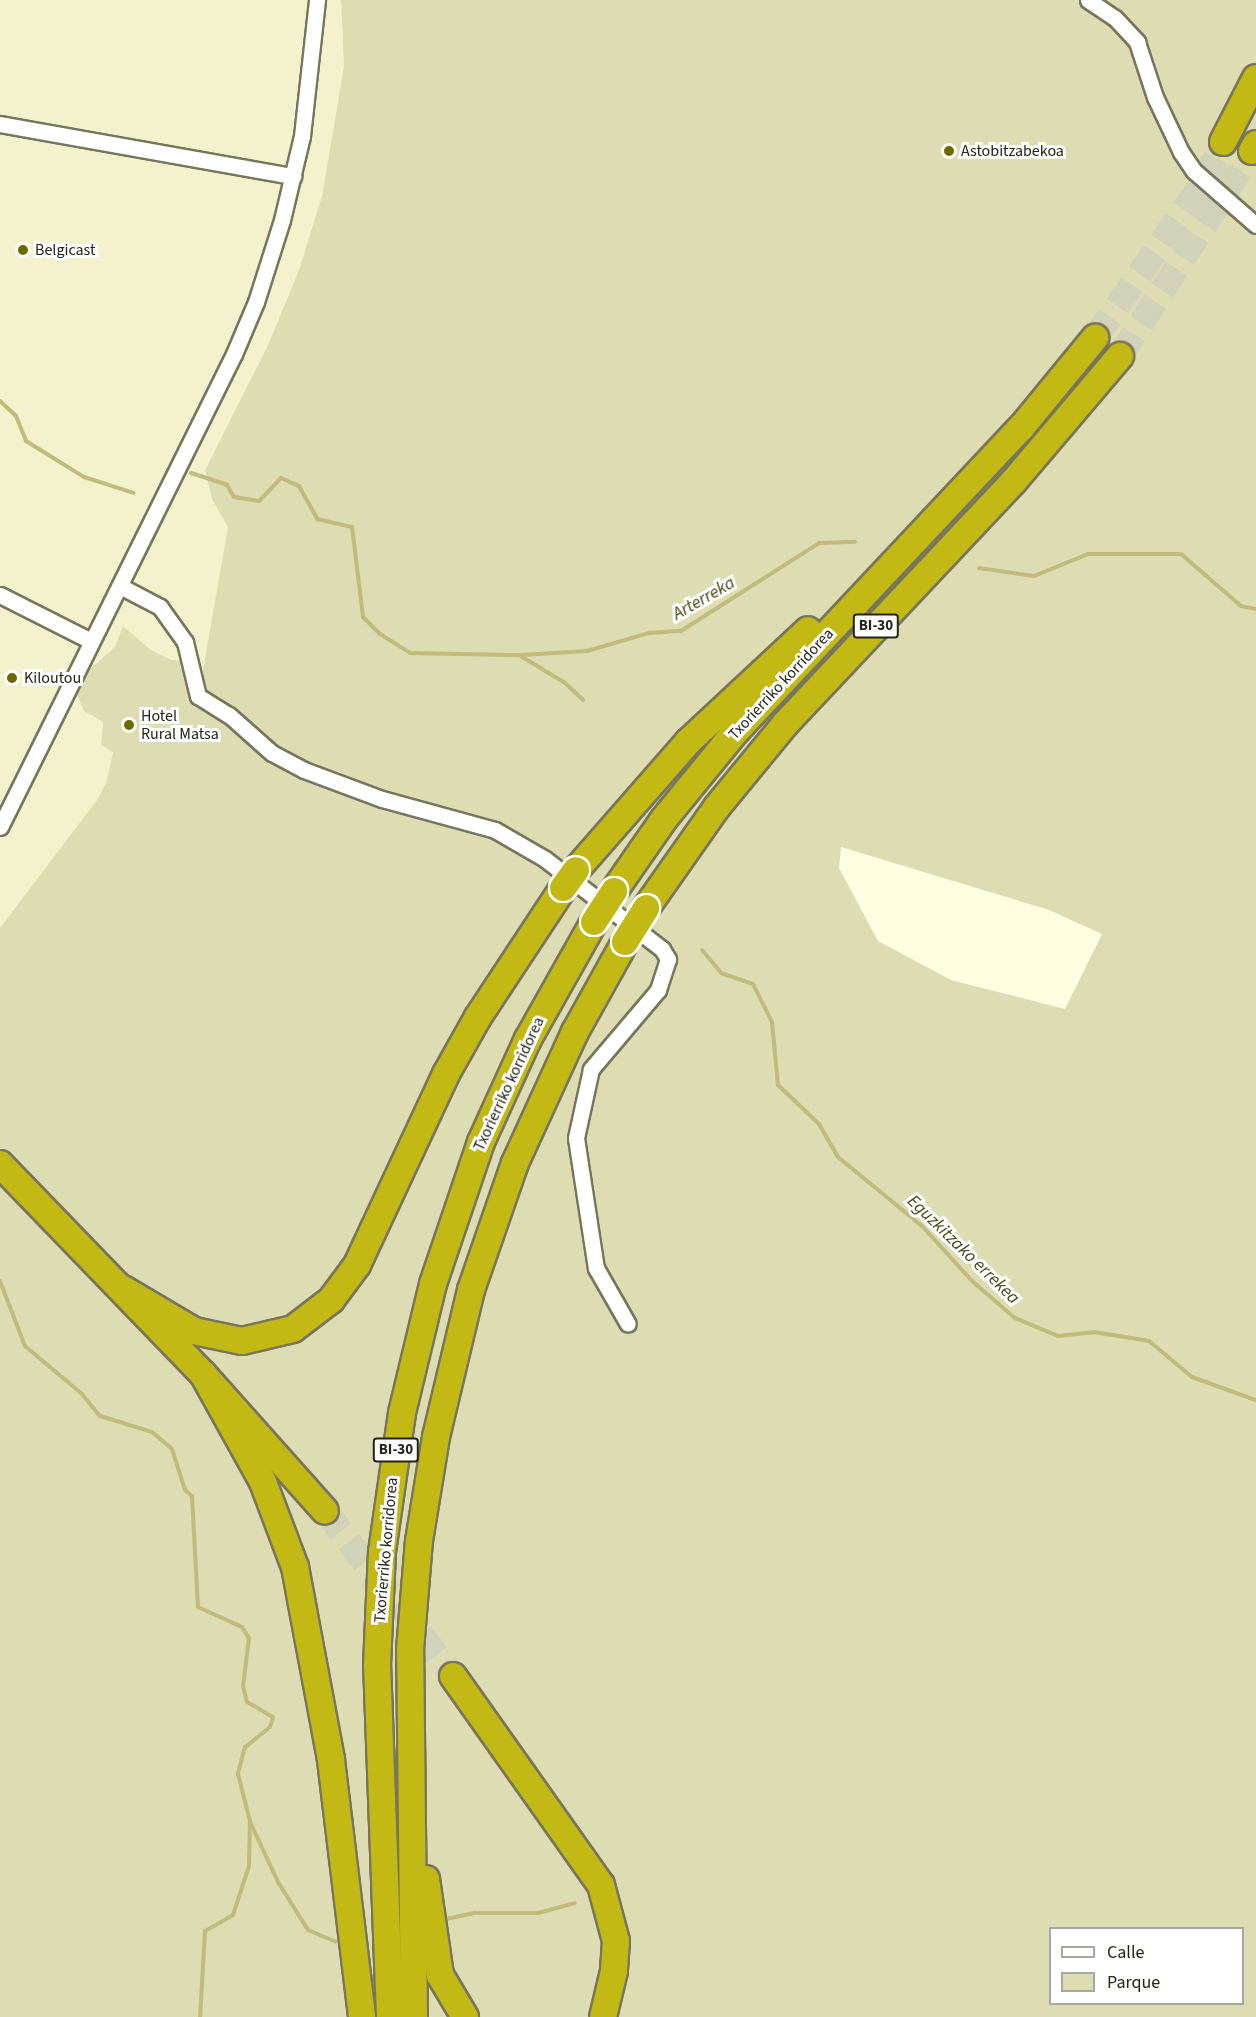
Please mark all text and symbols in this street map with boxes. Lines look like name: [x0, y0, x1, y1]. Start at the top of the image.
place label: Astobitzabekoa: [961, 141, 1064, 161]
marker: Astobitzabekoa: [942, 144, 956, 158]
place label: Belgicast: [35, 240, 95, 260]
marker: Belgicast: [16, 243, 30, 257]
water label: Arterreka: [669, 573, 739, 625]
road number: BI-30: [852, 614, 900, 638]
street label: Txorierriko korridorea: [724, 624, 838, 744]
place label: Kiloutou: [24, 668, 81, 688]
marker: Kiloutou: [5, 671, 19, 685]
place label: Hotel Rural Matsa: [141, 706, 219, 744]
marker: Hotel Rural Matsa: [122, 718, 136, 732]
street label: Txorierriko korridorea: [470, 1014, 548, 1154]
water label: Eguzkitzako errekea: [902, 1191, 1024, 1309]
road number: BI-30: [372, 1438, 420, 1462]
street label: Txorierriko korridorea: [370, 1477, 402, 1623]
legend: [1049, 1927, 1244, 2005]
text: Calle: [1107, 1940, 1144, 1965]
text: Parque: [1107, 1970, 1160, 1995]

